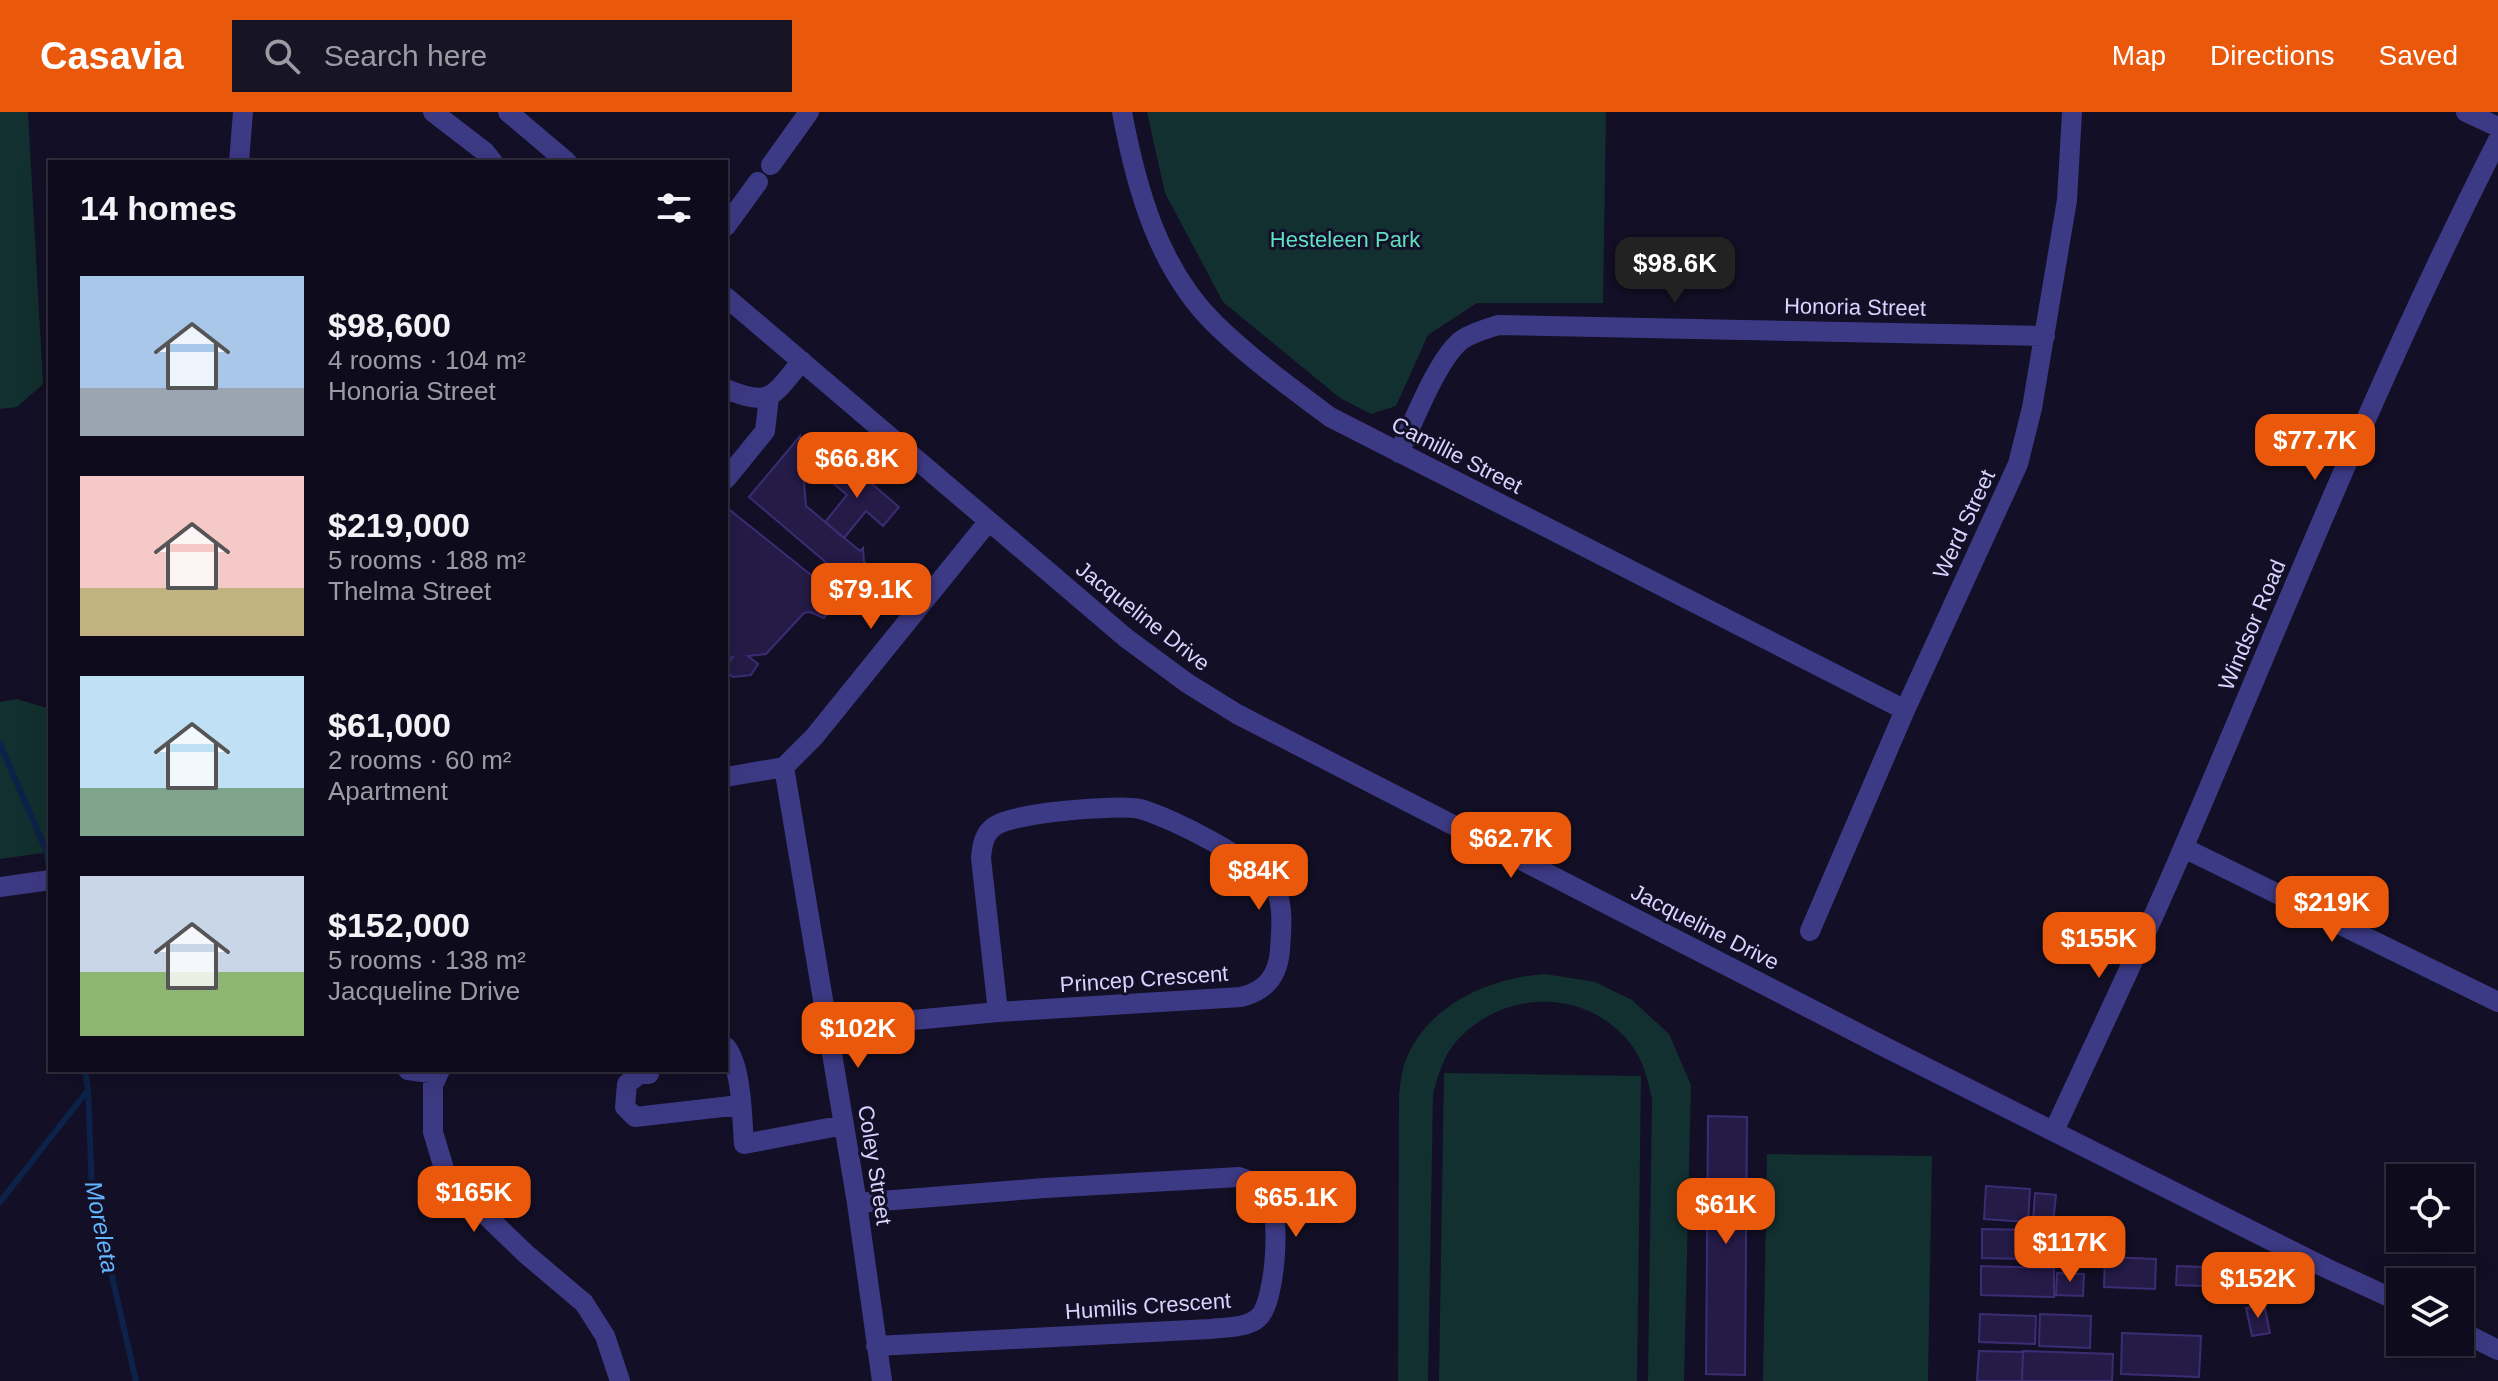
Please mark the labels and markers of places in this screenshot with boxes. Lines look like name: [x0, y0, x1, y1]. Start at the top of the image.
pin: $98.6K: [1610, 237, 1740, 305]
pin: $77.7K: [2250, 414, 2380, 482]
pin: $66.8K: [792, 432, 922, 500]
pin: $79.1K: [806, 563, 936, 631]
pin: $62.7K: [1446, 812, 1576, 880]
pin: $84K: [1212, 844, 1306, 912]
pin: $219K: [2276, 876, 2388, 944]
pin: $155K: [2043, 912, 2155, 980]
pin: $102K: [802, 1002, 914, 1070]
pin: $165K: [418, 1166, 530, 1234]
pin: $65.1K: [1231, 1171, 1361, 1239]
pin: $61K: [1679, 1178, 1773, 1246]
pin: $117K: [2014, 1216, 2126, 1284]
pin: $152K: [2202, 1252, 2314, 1320]

